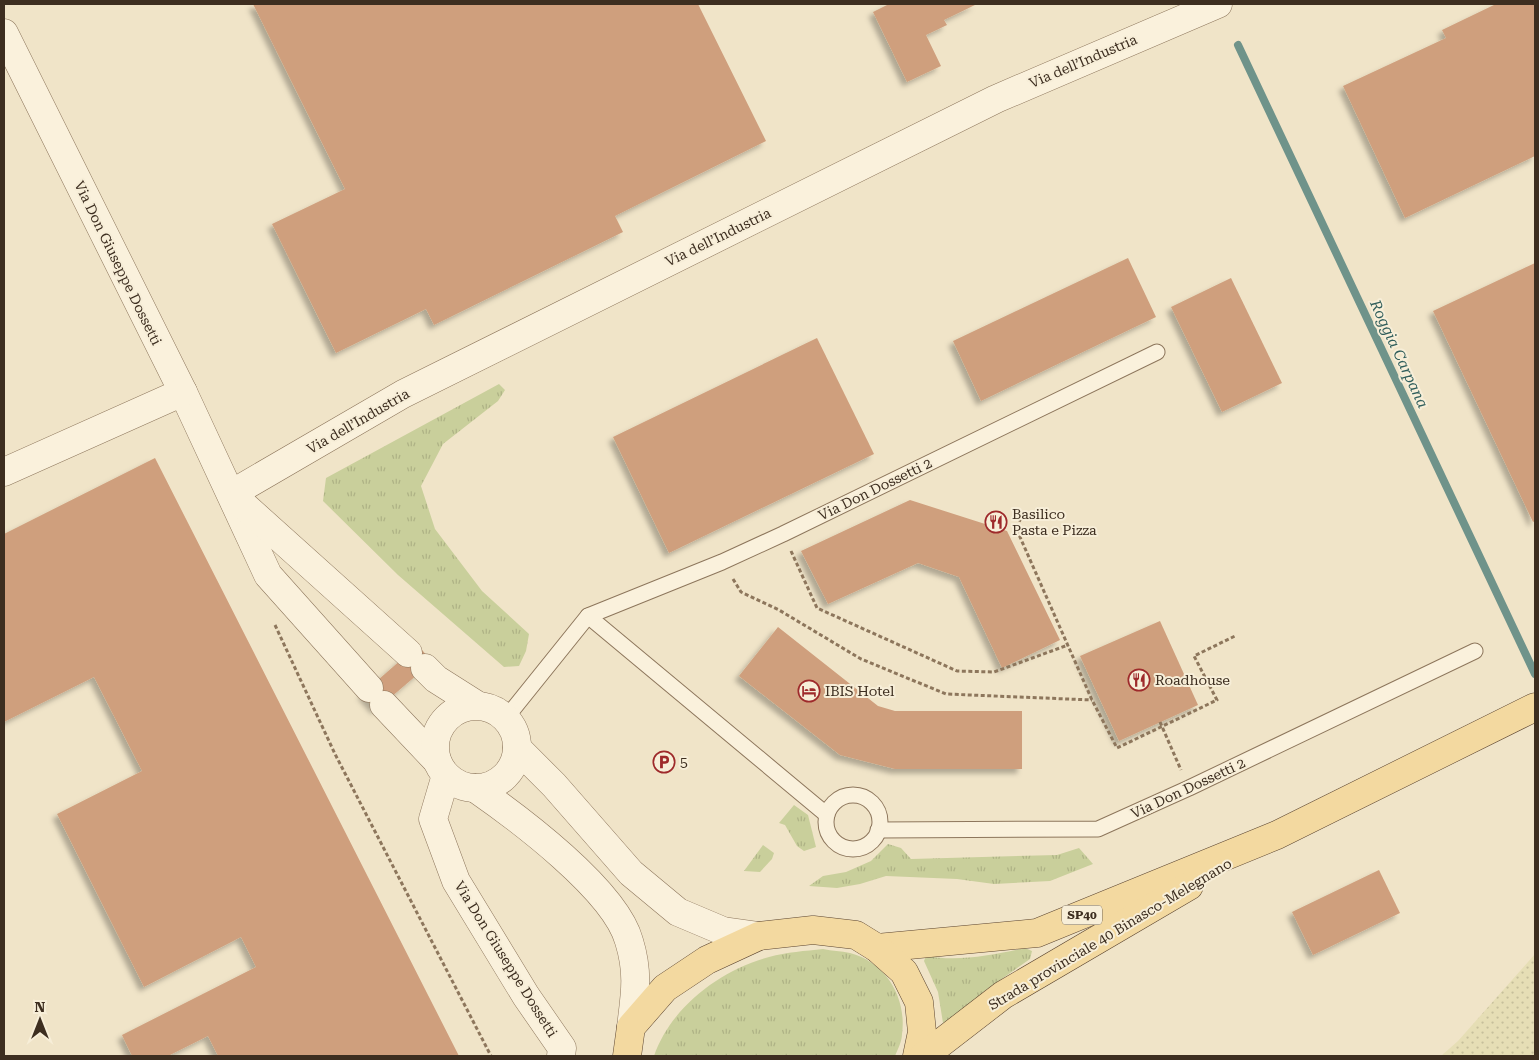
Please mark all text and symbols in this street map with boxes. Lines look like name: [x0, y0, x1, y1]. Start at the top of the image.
street label: Via dell’Industria: [1027, 31, 1140, 91]
street label: Via Don Giuseppe Dossetti: [71, 178, 165, 348]
street label: Via dell’Industria: [663, 204, 774, 270]
water label: Roggia Carpana: [1366, 296, 1432, 411]
street label: Via dell’Industria: [304, 385, 412, 457]
street label: Via Don Dossetti 2: [816, 455, 934, 523]
place label: Basilico Pasta e Pizza: [1012, 506, 1097, 538]
restaurant icon: Basilico Pasta e Pizza: [984, 510, 1008, 534]
restaurant icon: Roadhouse: [1127, 668, 1151, 692]
place label: Roadhouse: [1155, 672, 1230, 688]
hotel icon: IBIS Hotel: [797, 679, 821, 703]
place label: IBIS Hotel: [825, 683, 895, 699]
parking icon: 5: [652, 750, 676, 774]
place label: 5: [680, 754, 688, 770]
street label: Via Don Dossetti 2: [1128, 754, 1248, 821]
street label: Strada provinciale 40 Binasco-Melegnano: [985, 855, 1235, 1013]
street label: Via Don Giuseppe Dossetti: [451, 878, 561, 1040]
road number: SP40: [1062, 906, 1102, 924]
north arrow: [15, 995, 65, 1045]
text: N: [35, 999, 46, 1015]

